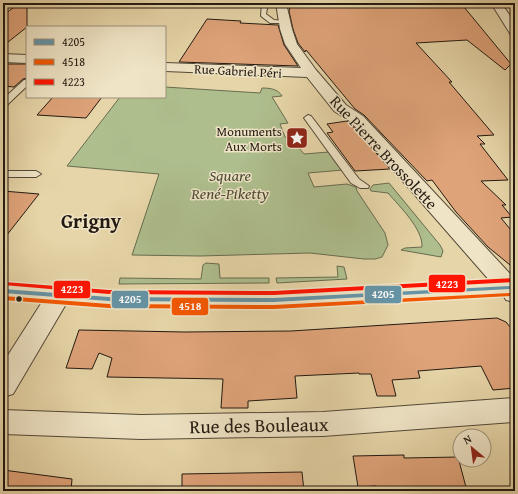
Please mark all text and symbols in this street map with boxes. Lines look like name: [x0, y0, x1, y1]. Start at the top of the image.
legend: [26, 26, 166, 98]
text: 4205: [62, 33, 85, 50]
text: 4518: [62, 53, 85, 70]
street label: Rue Gabriel Péri: [194, 59, 283, 83]
text: 4223: [62, 73, 85, 90]
street label: Rue Pierre Brossolette: [325, 89, 443, 215]
place label: Monuments Aux Morts: [217, 122, 282, 156]
place icon: Monuments Aux Morts: [284, 125, 310, 151]
park label: Square René-Piketty: [190, 163, 269, 205]
district label: Grigny: [61, 206, 122, 235]
line badge: 4223: [428, 274, 466, 293]
text: 4223: [436, 276, 459, 292]
line badge: 4223: [53, 280, 91, 299]
text: 4223: [61, 281, 84, 297]
line badge: 4205: [364, 285, 402, 304]
text: 4205: [372, 286, 395, 302]
line badge: 4205: [111, 290, 149, 309]
text: 4205: [119, 291, 142, 307]
unlabelled marker: [14, 294, 24, 304]
line badge: 4518: [171, 297, 209, 316]
text: 4518: [179, 298, 202, 314]
street label: Rue des Bouleaux: [189, 410, 329, 440]
north arrow: [452, 428, 492, 468]
text: N: [460, 430, 475, 448]

